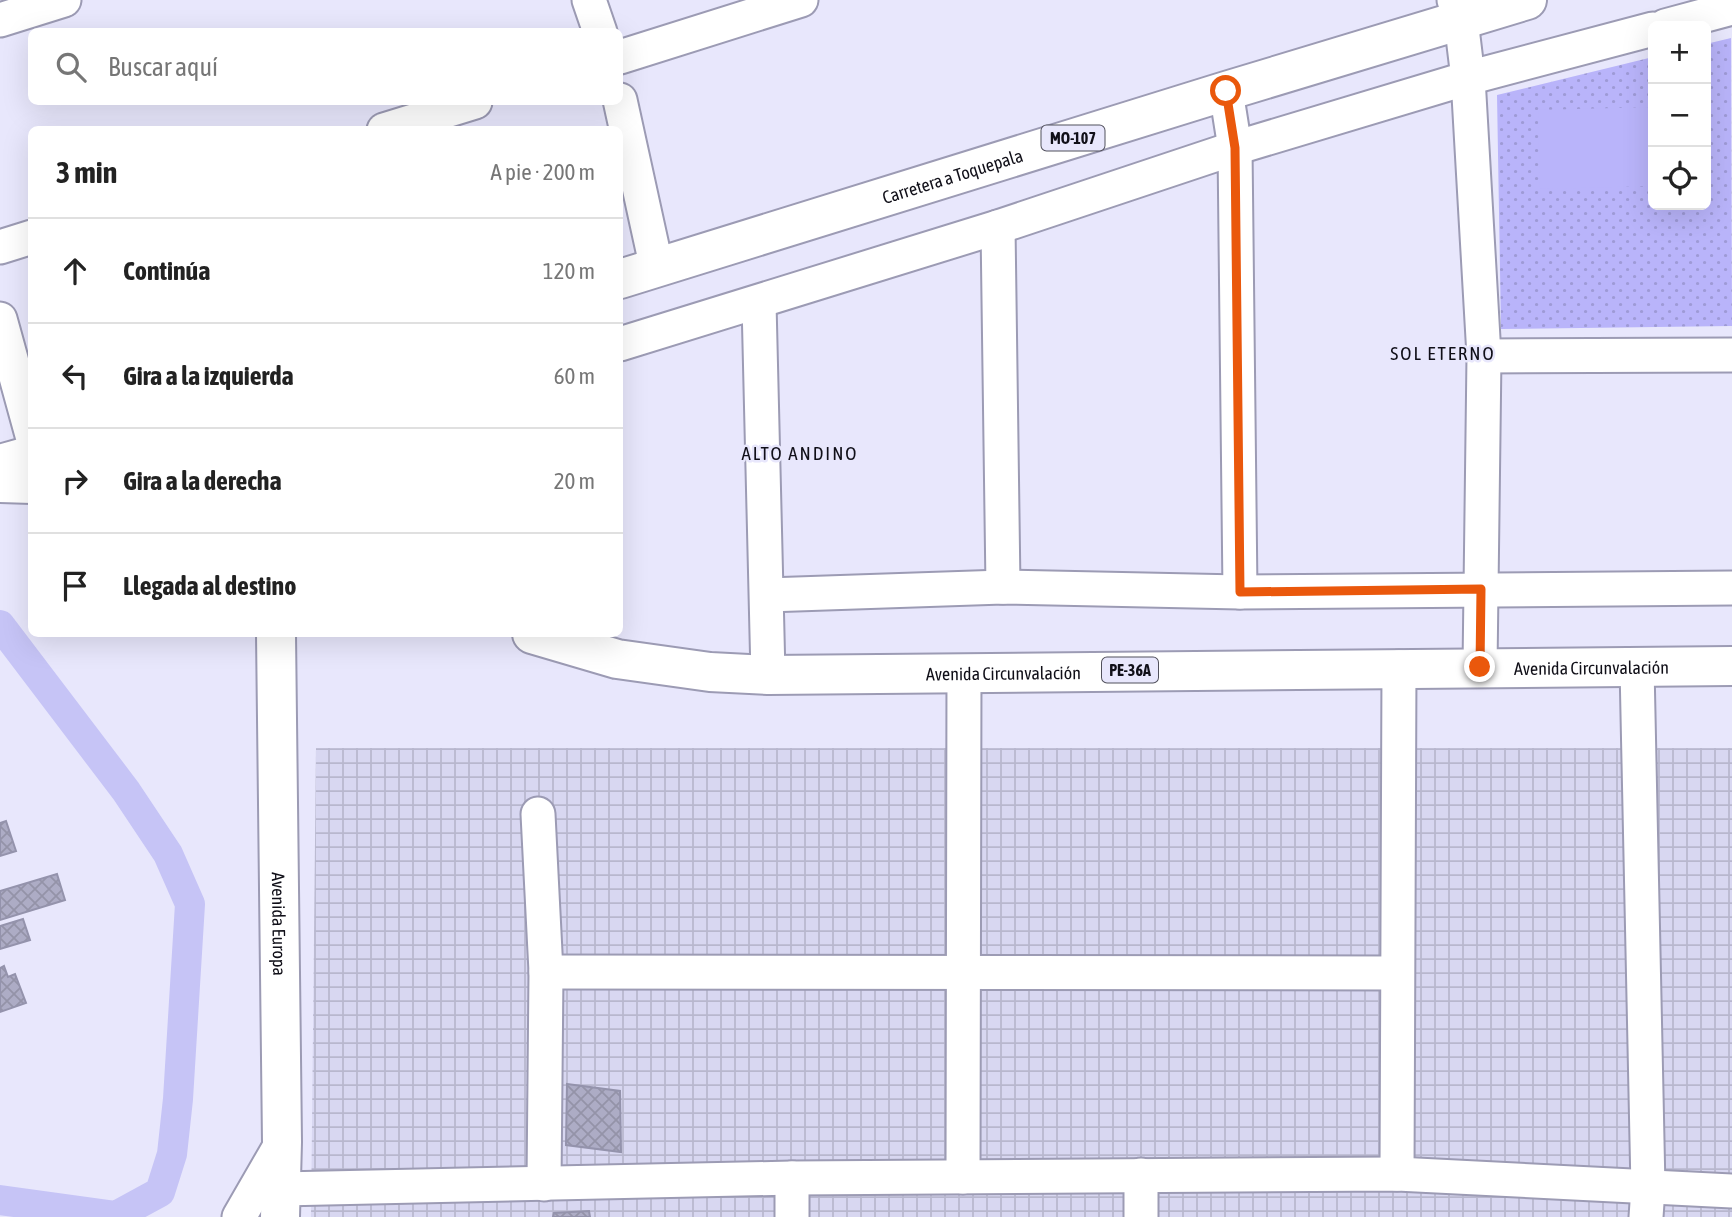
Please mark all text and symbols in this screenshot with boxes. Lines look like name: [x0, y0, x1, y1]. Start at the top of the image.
map controls: [1648, 21, 1711, 210]
button: +: [1648, 21, 1711, 84]
search box: [28, 28, 623, 105]
icon: search: [52, 48, 90, 86]
text: Buscar aquí: [108, 52, 218, 82]
route start: [1210, 75, 1241, 106]
button: −: [1648, 84, 1711, 147]
road number: MO-107: [1042, 126, 1104, 150]
street label: Carretera a Toquepala: [880, 144, 1025, 208]
button: locate: [1648, 147, 1711, 210]
text: 3 min: [56, 155, 117, 189]
text: A pie · 200 m: [491, 159, 595, 185]
icon: ahead: [56, 252, 94, 290]
text: Continúa: [123, 256, 210, 286]
text: 120 m: [543, 258, 595, 284]
district label: SOL ETERNO: [1390, 342, 1496, 364]
icon: left: [56, 357, 94, 395]
text: Gira a la izquierda: [123, 361, 294, 391]
text: 60 m: [554, 363, 595, 389]
district label: ALTO ANDINO: [742, 442, 858, 464]
icon: right: [56, 462, 94, 500]
text: Gira a la derecha: [123, 466, 282, 496]
text: 20 m: [554, 468, 595, 494]
icon: arrive: [56, 567, 94, 605]
text: Llegada al destino: [123, 571, 296, 601]
route end: [1464, 651, 1495, 682]
street label: Avenida Circunvalación: [1514, 656, 1669, 679]
road number: PE-36A: [1102, 657, 1158, 682]
street label: Avenida Circunvalación: [926, 662, 1081, 684]
street label: Avenida Europa: [268, 872, 291, 976]

